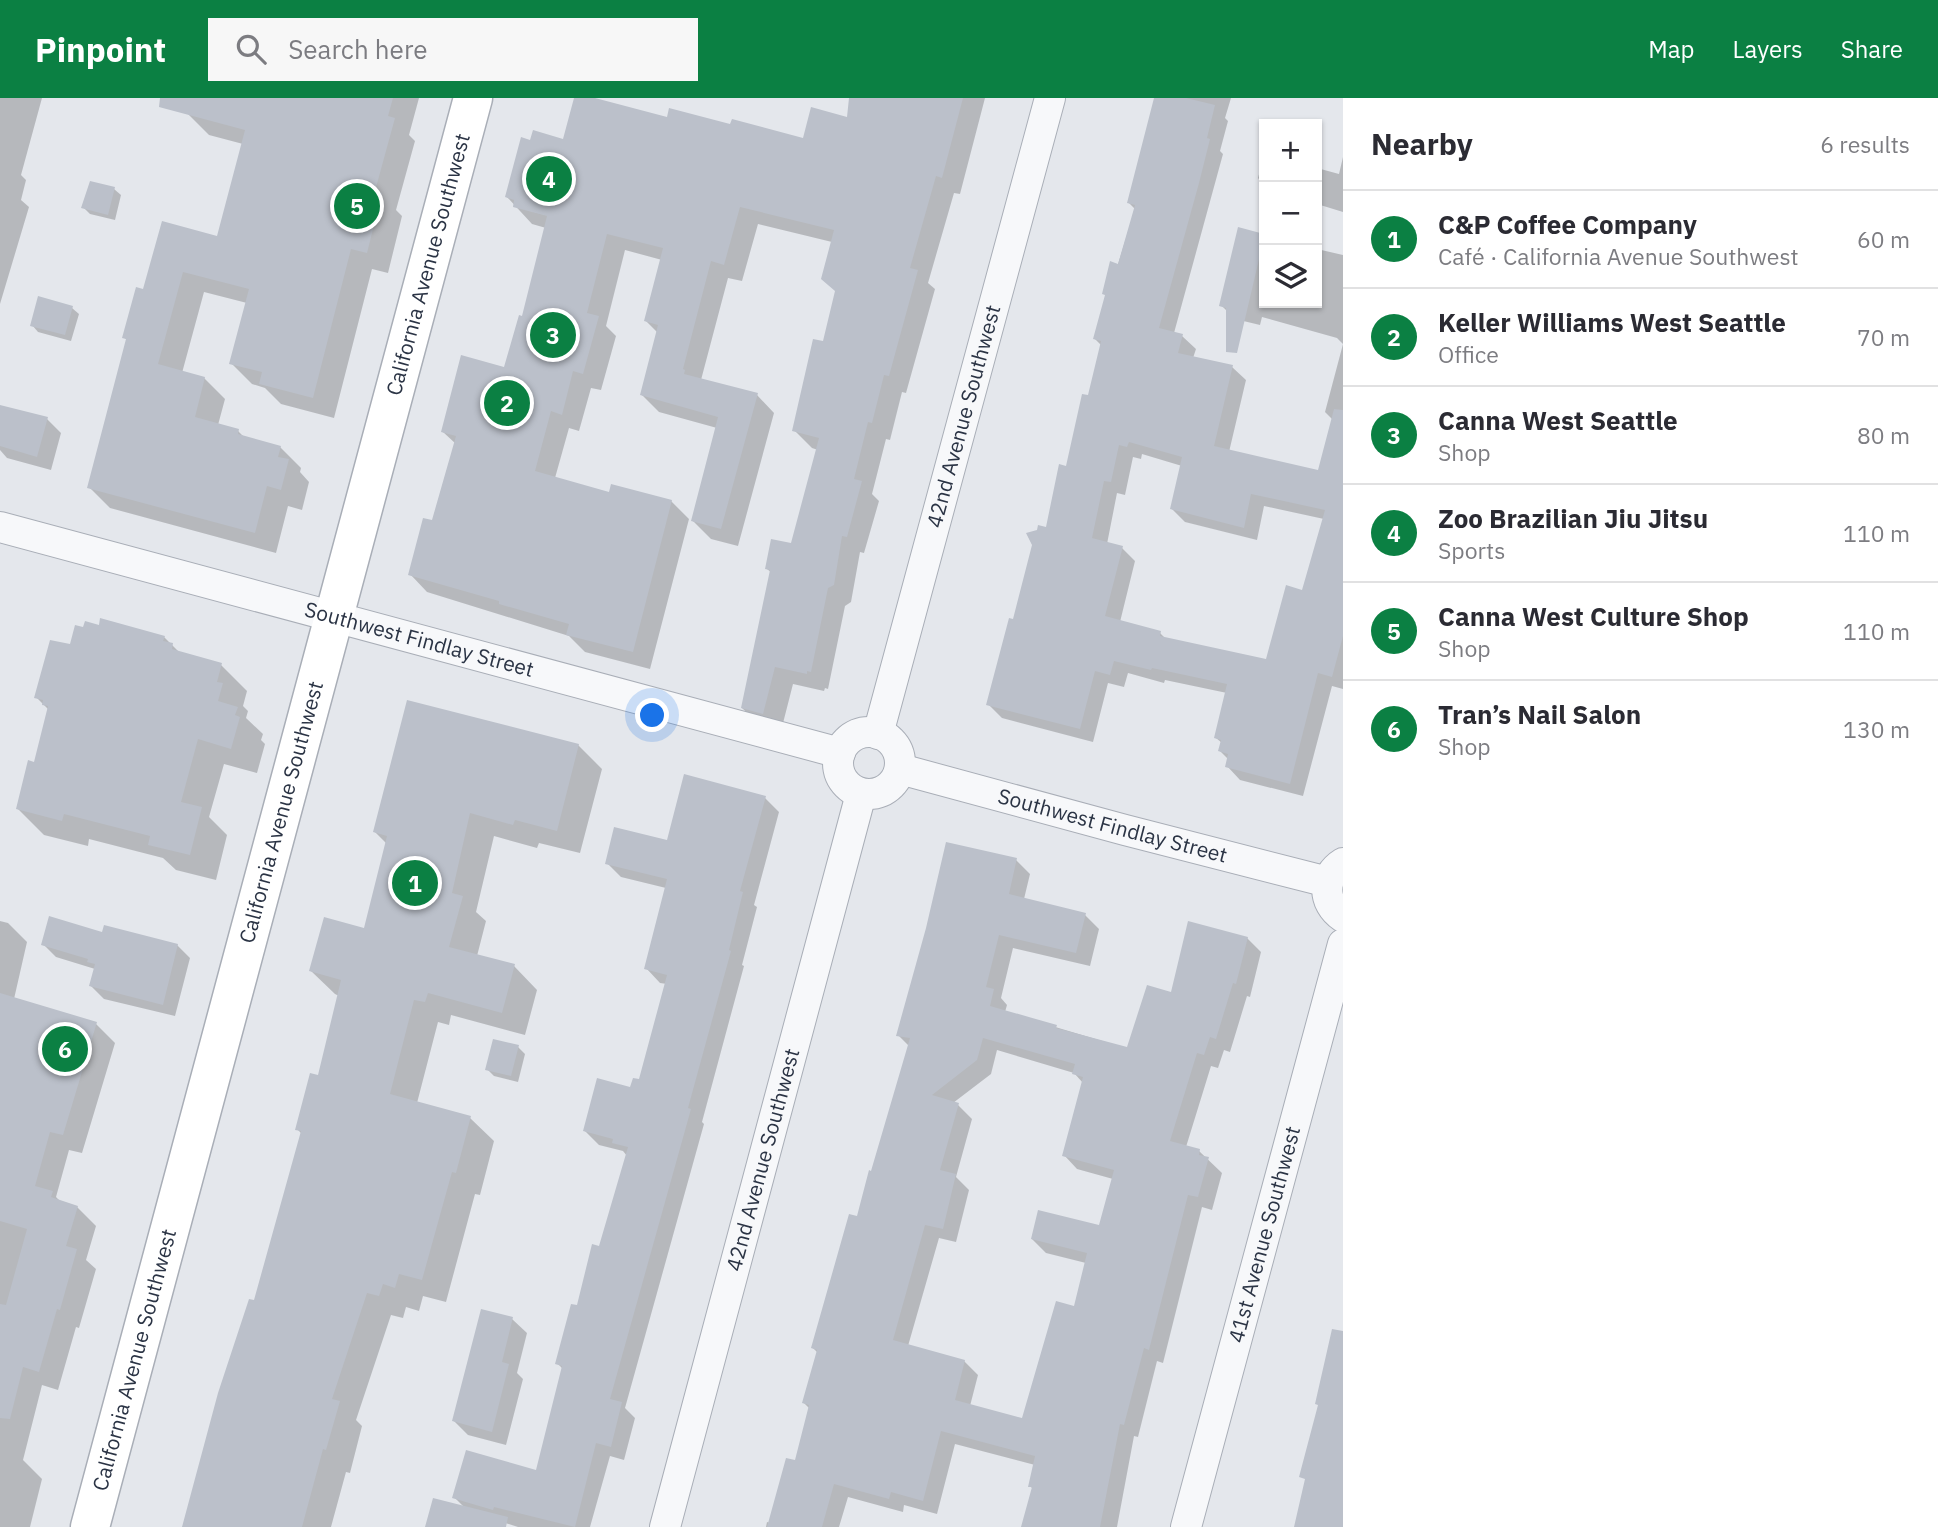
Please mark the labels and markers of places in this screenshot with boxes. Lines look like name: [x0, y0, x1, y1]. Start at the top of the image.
pin: 4: [526, 153, 572, 205]
pin: 5: [334, 180, 380, 232]
pin: 3: [530, 309, 576, 361]
pin: 2: [484, 377, 530, 429]
pin: 1: [392, 857, 438, 909]
pin: 6: [42, 1023, 88, 1075]

